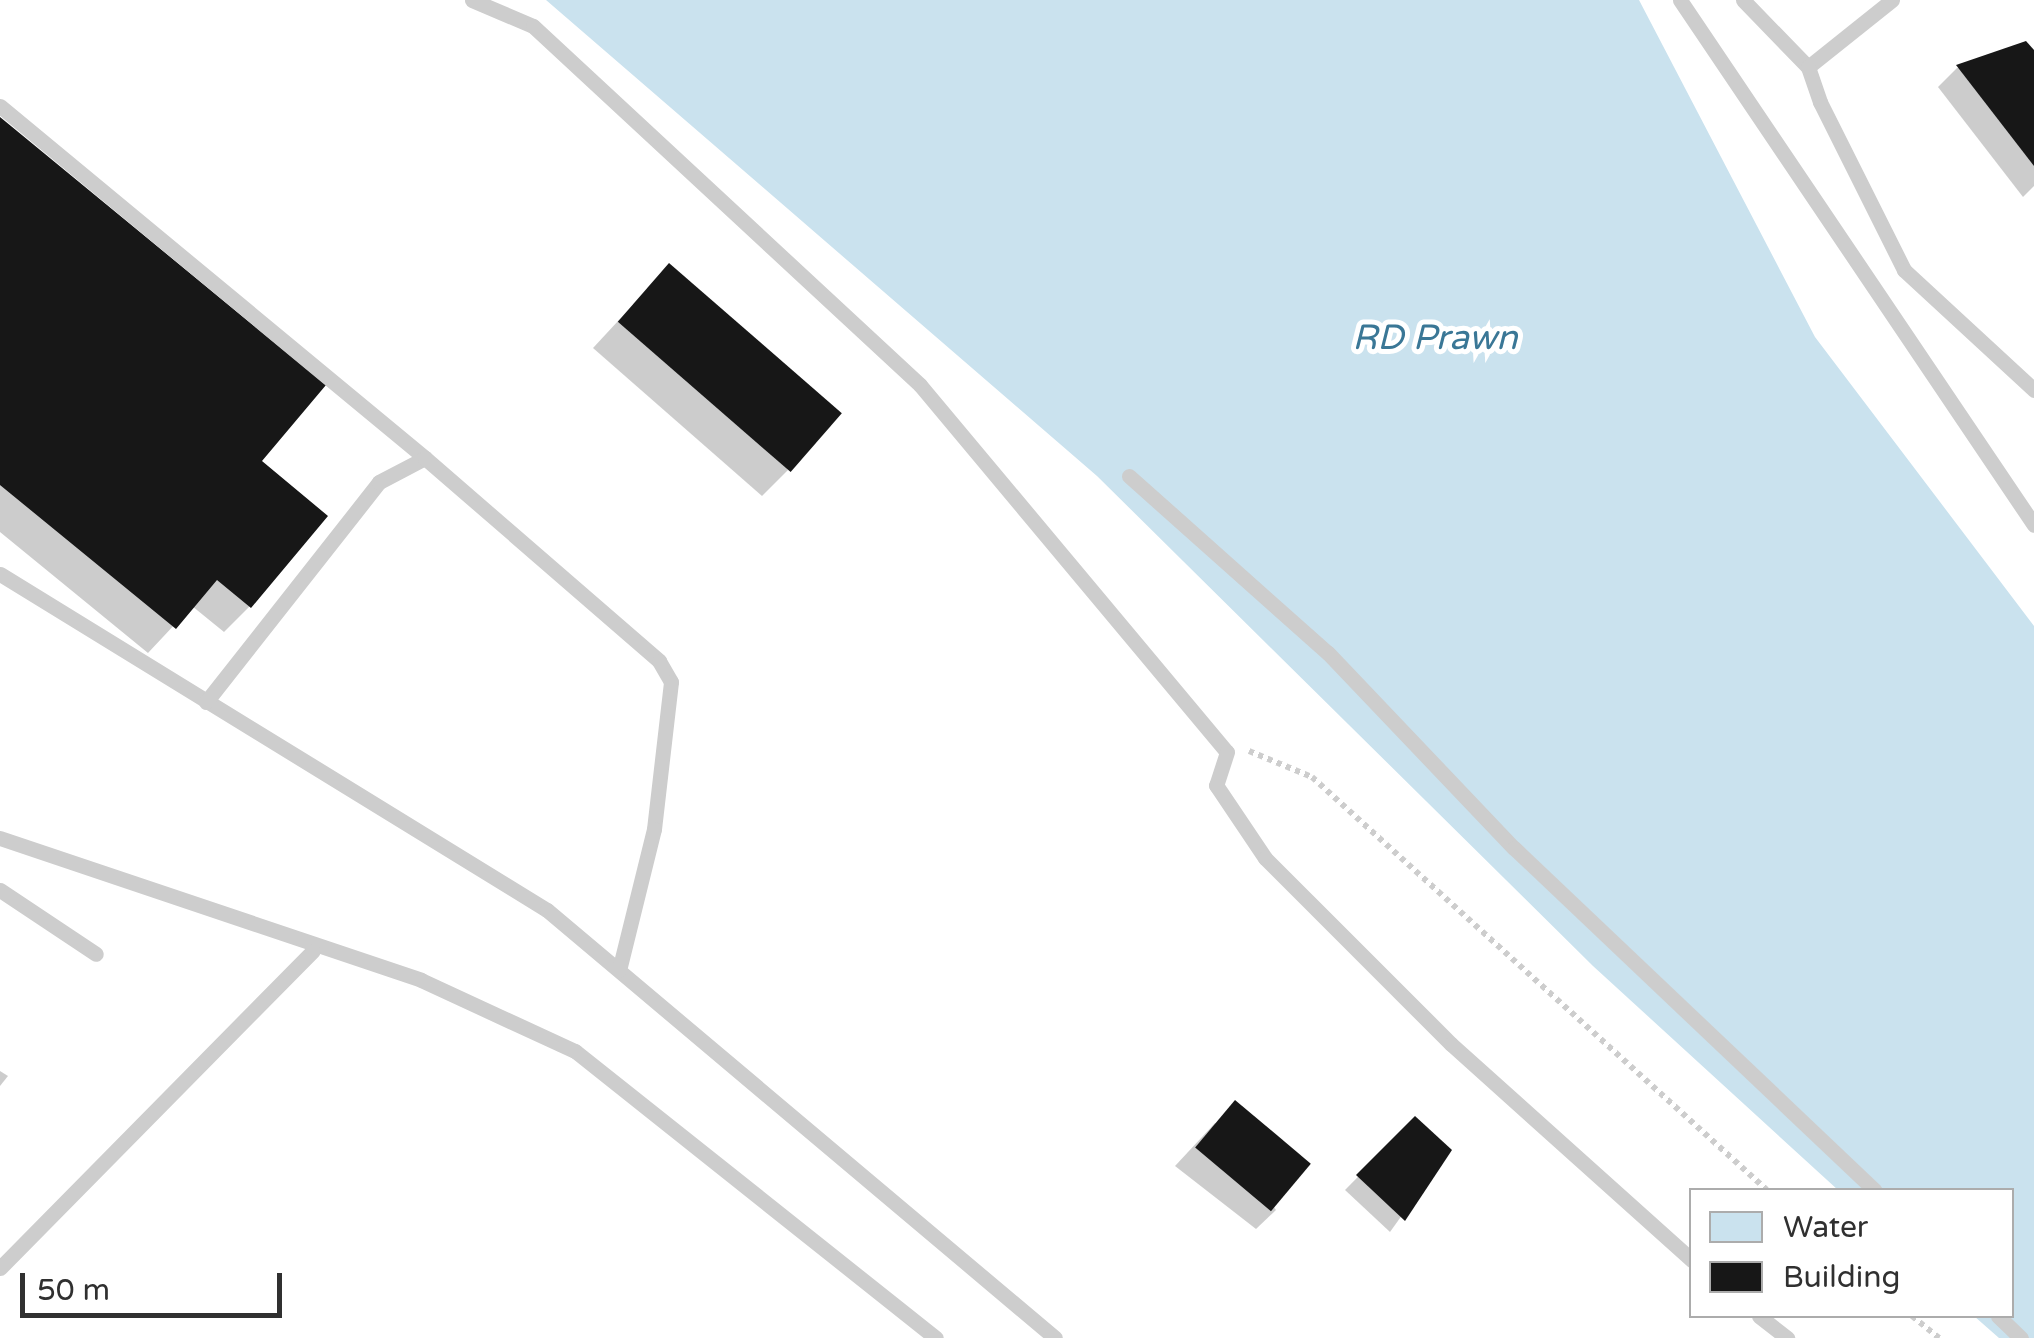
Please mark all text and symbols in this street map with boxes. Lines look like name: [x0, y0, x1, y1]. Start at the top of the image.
water label: RD Prawn: [1352, 317, 1518, 359]
legend: [1689, 1188, 2014, 1318]
text: Water: [1783, 1209, 1868, 1246]
scale bar: [25, 1253, 288, 1315]
text: Building: [1783, 1259, 1900, 1296]
text: 50 m: [37, 1272, 110, 1309]

